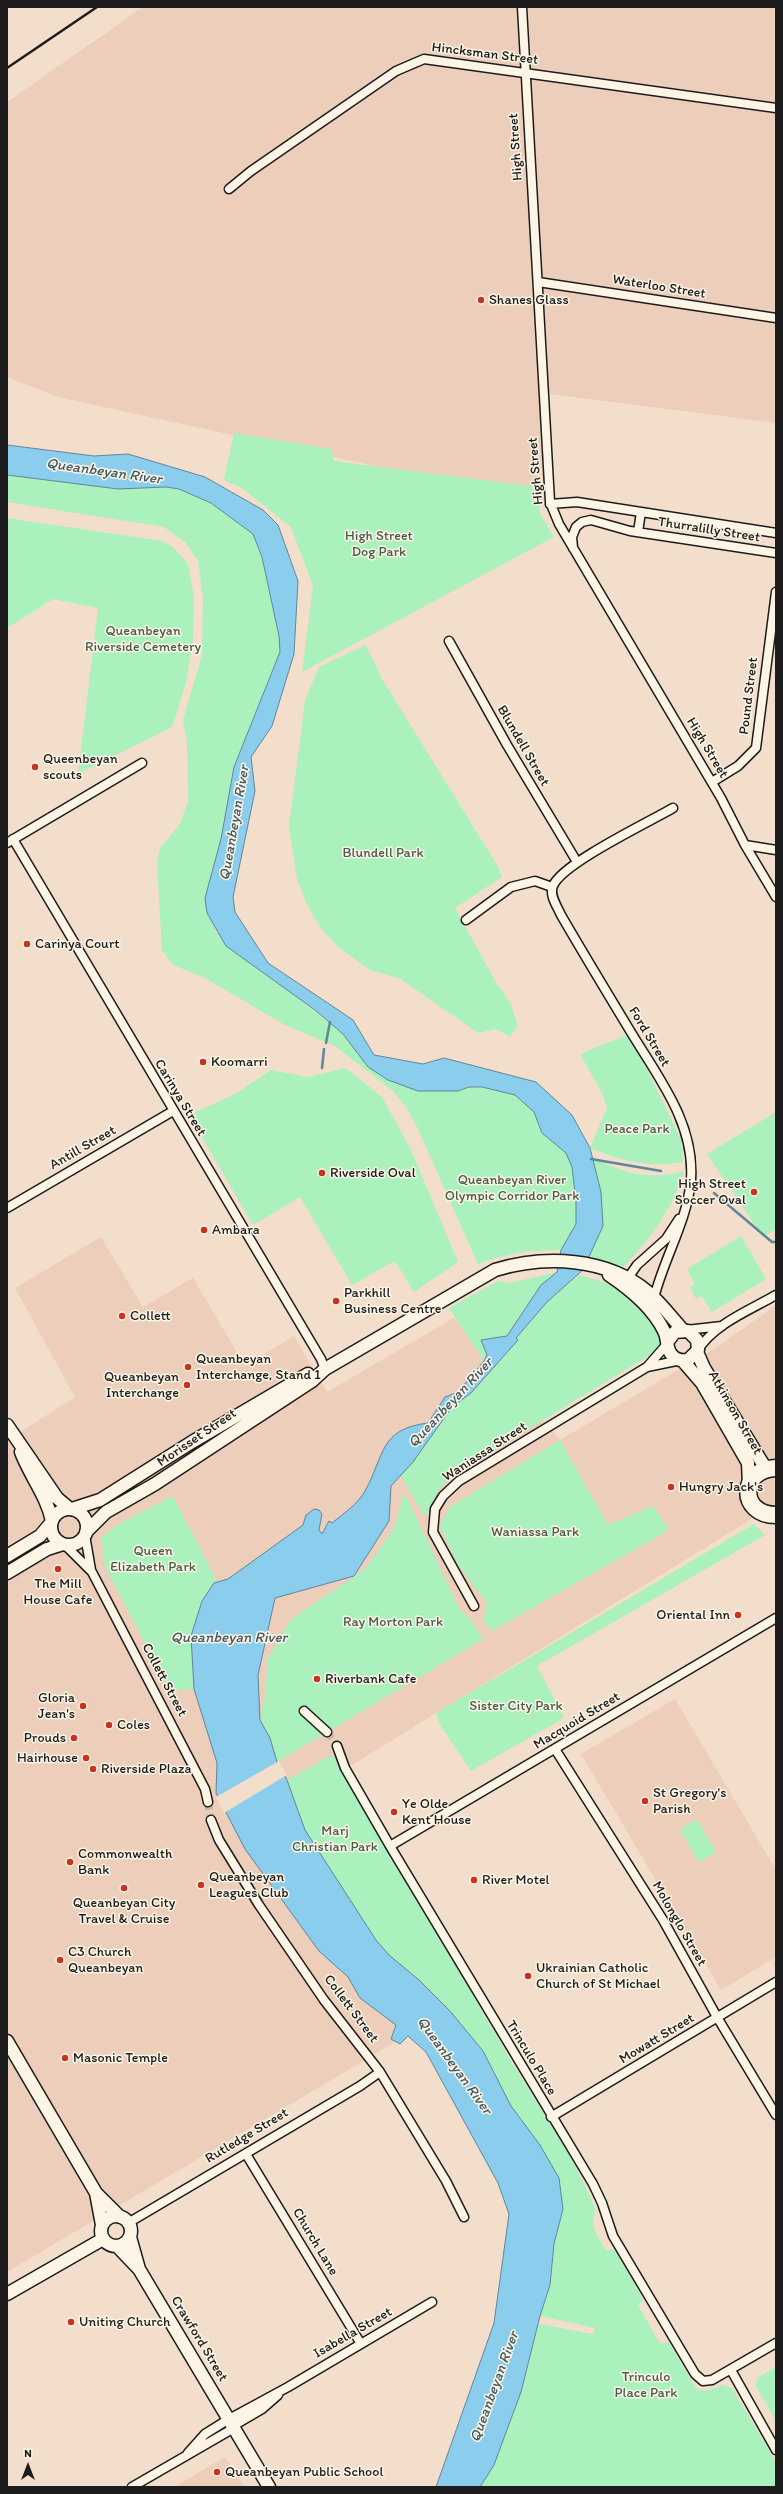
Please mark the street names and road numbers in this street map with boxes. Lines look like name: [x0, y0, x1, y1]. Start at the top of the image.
street label: Hincksman Street: [431, 39, 539, 69]
street label: High Street: [505, 113, 527, 181]
street label: Waterloo Street: [611, 271, 707, 303]
street label: High Street: [525, 437, 547, 505]
street label: Thurralilly Street: [657, 514, 761, 546]
street label: Pound Street: [736, 656, 762, 736]
street label: Blundell Street: [493, 703, 553, 789]
street label: High Street: [682, 715, 732, 781]
street label: Ford Street: [625, 1004, 673, 1070]
street label: Carinya Street: [150, 1056, 210, 1140]
street label: Antill Street: [47, 1122, 119, 1174]
street label: Atkinson Street: [704, 1368, 766, 1458]
street label: Morisset Street: [154, 1405, 240, 1471]
street label: Waniassa Street: [440, 1418, 530, 1486]
street label: Collett Street: [138, 1640, 190, 1720]
street label: Macquoid Street: [531, 1689, 623, 1753]
street label: Molonglo Street: [648, 1879, 710, 1969]
street label: Collett Street: [320, 1972, 382, 2046]
street label: Mowatt Street: [616, 2010, 698, 2068]
street label: Trinculo Place: [502, 2018, 560, 2098]
street label: Rutledge Street: [202, 2105, 292, 2167]
street label: Church Lane: [288, 2205, 342, 2279]
street label: Crawford Street: [167, 2293, 231, 2385]
street label: Isabella Street: [311, 2304, 395, 2362]

